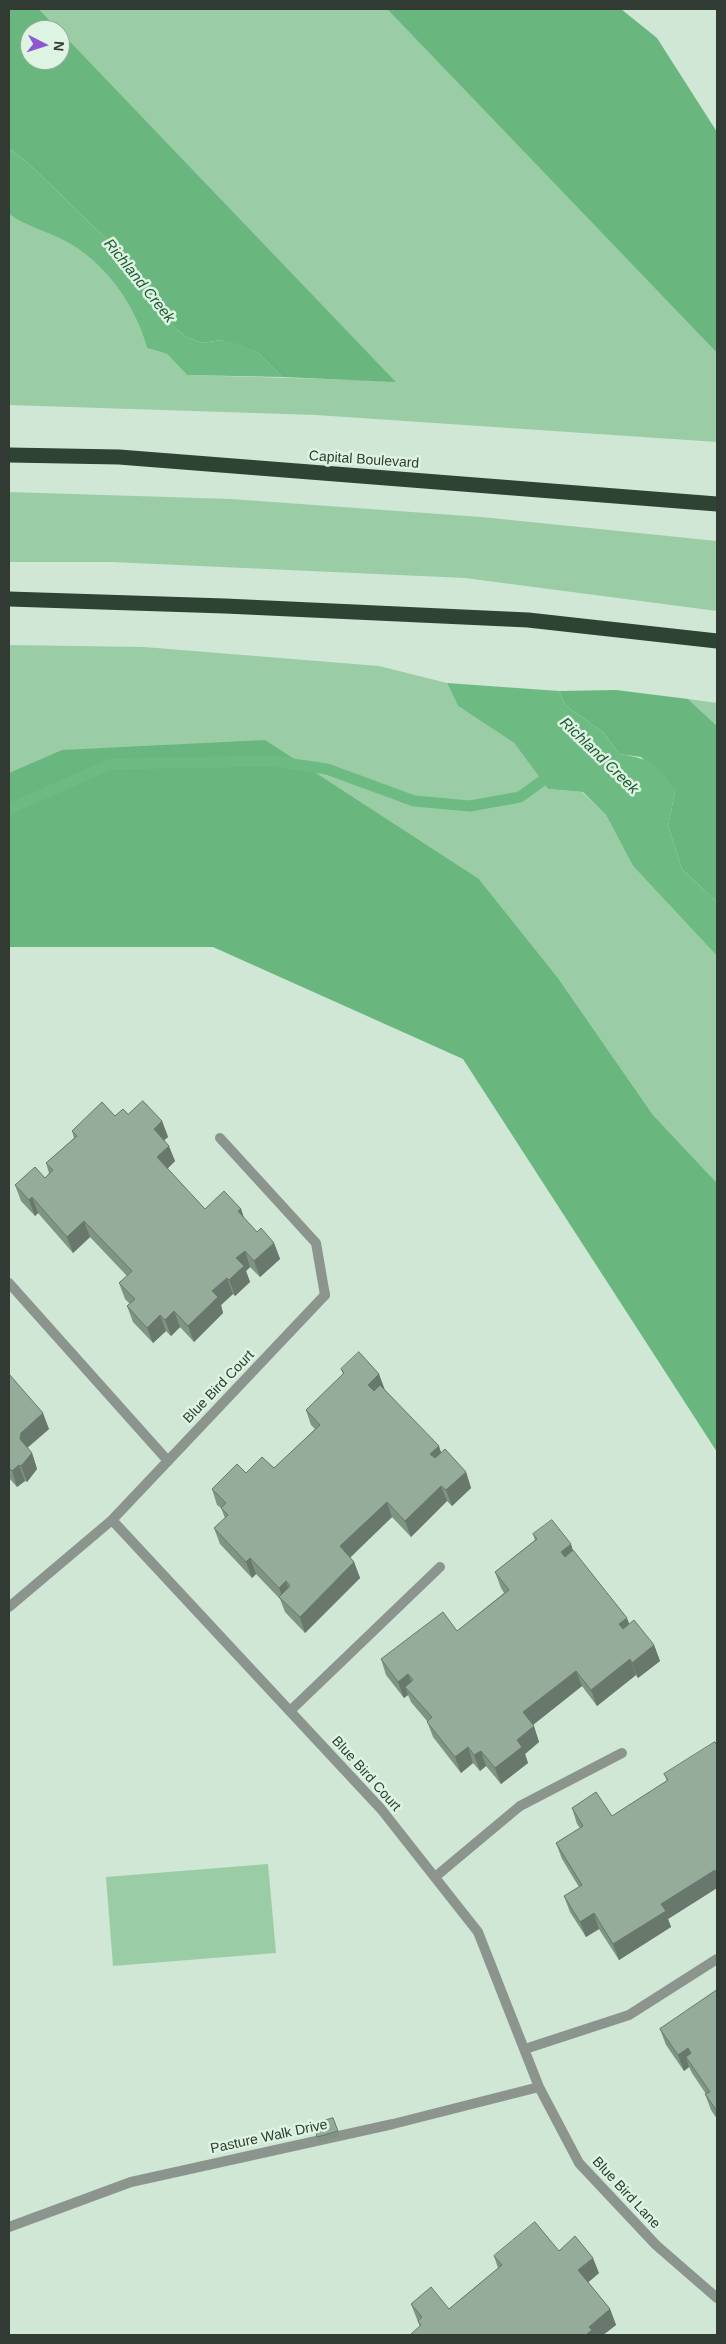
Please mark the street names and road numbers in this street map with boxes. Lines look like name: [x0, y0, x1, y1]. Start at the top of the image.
street label: Capital Boulevard: [308, 448, 420, 472]
street label: Blue Bird Court: [180, 1347, 258, 1427]
street label: Blue Bird Court: [328, 1733, 404, 1815]
street label: Pasture Walk Drive: [209, 2116, 329, 2158]
street label: Blue Bird Lane: [589, 2154, 663, 2232]

